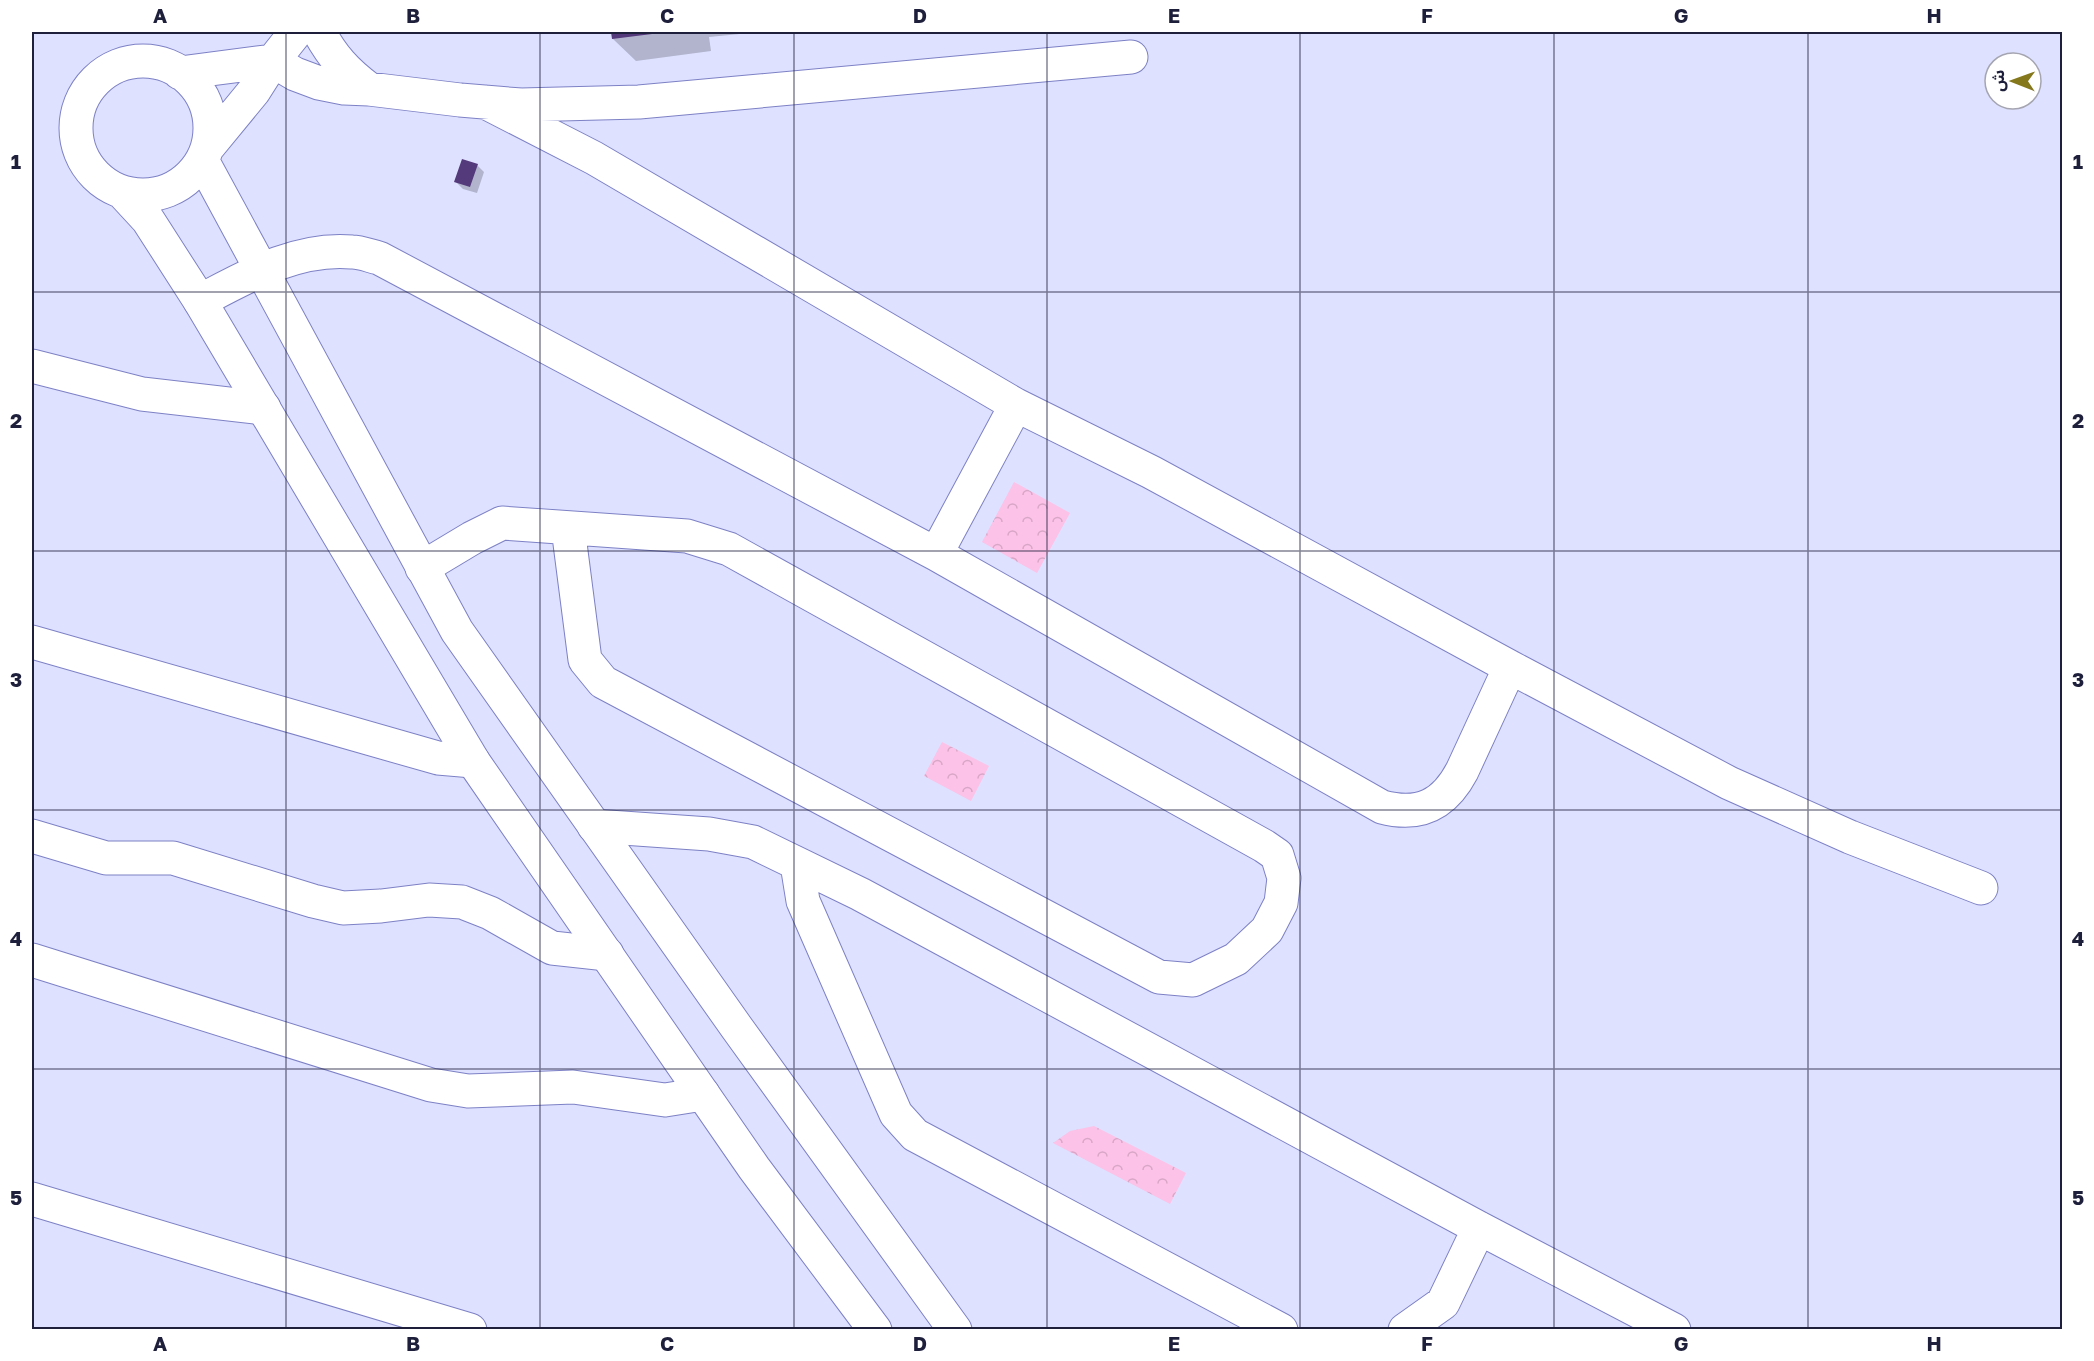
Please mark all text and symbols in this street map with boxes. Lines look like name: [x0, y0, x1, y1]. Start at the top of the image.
text: A: [153, 3, 167, 27]
text: B: [406, 3, 420, 27]
text: C: [660, 3, 674, 27]
text: D: [913, 3, 927, 27]
text: E: [1168, 3, 1180, 27]
text: F: [1421, 3, 1433, 27]
text: G: [1674, 3, 1688, 27]
text: H: [1926, 3, 1942, 27]
north arrow: [1983, 51, 2043, 111]
text: ش: [1988, 70, 2008, 92]
text: 1: [11, 149, 21, 173]
text: 1: [2073, 149, 2083, 173]
text: 2: [10, 408, 22, 432]
text: 2: [2072, 408, 2084, 432]
text: 3: [10, 667, 22, 691]
text: 3: [2072, 667, 2084, 691]
text: 4: [10, 926, 22, 950]
text: 4: [2072, 926, 2084, 950]
text: 5: [10, 1185, 22, 1209]
text: 5: [2072, 1185, 2084, 1209]
text: A: [153, 1331, 167, 1355]
text: B: [406, 1331, 420, 1355]
text: C: [660, 1331, 674, 1355]
text: D: [913, 1331, 927, 1355]
text: E: [1168, 1331, 1180, 1355]
text: F: [1421, 1331, 1433, 1355]
text: G: [1674, 1331, 1688, 1355]
text: H: [1926, 1331, 1942, 1355]

